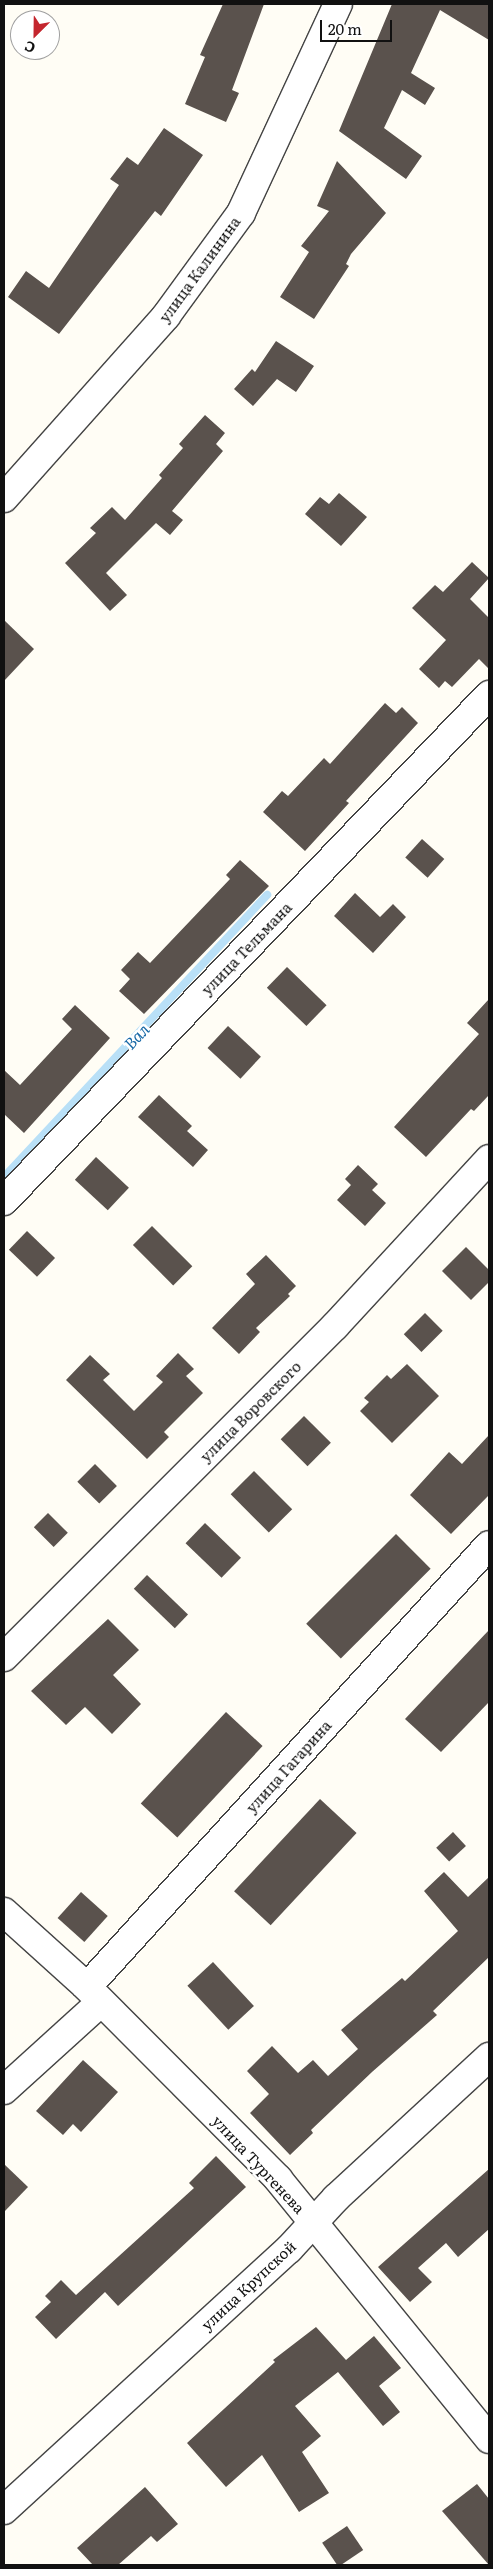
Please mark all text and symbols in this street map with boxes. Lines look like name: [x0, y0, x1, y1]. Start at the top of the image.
north arrow: [10, 10, 60, 60]
scale bar: [323, 10, 396, 42]
text: 20 m: [328, 17, 362, 40]
text: С: [21, 37, 38, 59]
street label: улица Калинина: [155, 213, 243, 325]
street label: улица Тельмана: [197, 898, 295, 998]
water label: Вал: [120, 1019, 152, 1053]
street label: улица Воровского: [196, 1357, 304, 1465]
street label: улица Гагарина: [242, 1716, 334, 1816]
street label: улица Тургенева: [209, 2111, 309, 2217]
street label: улица Крупской: [197, 2237, 299, 2333]

